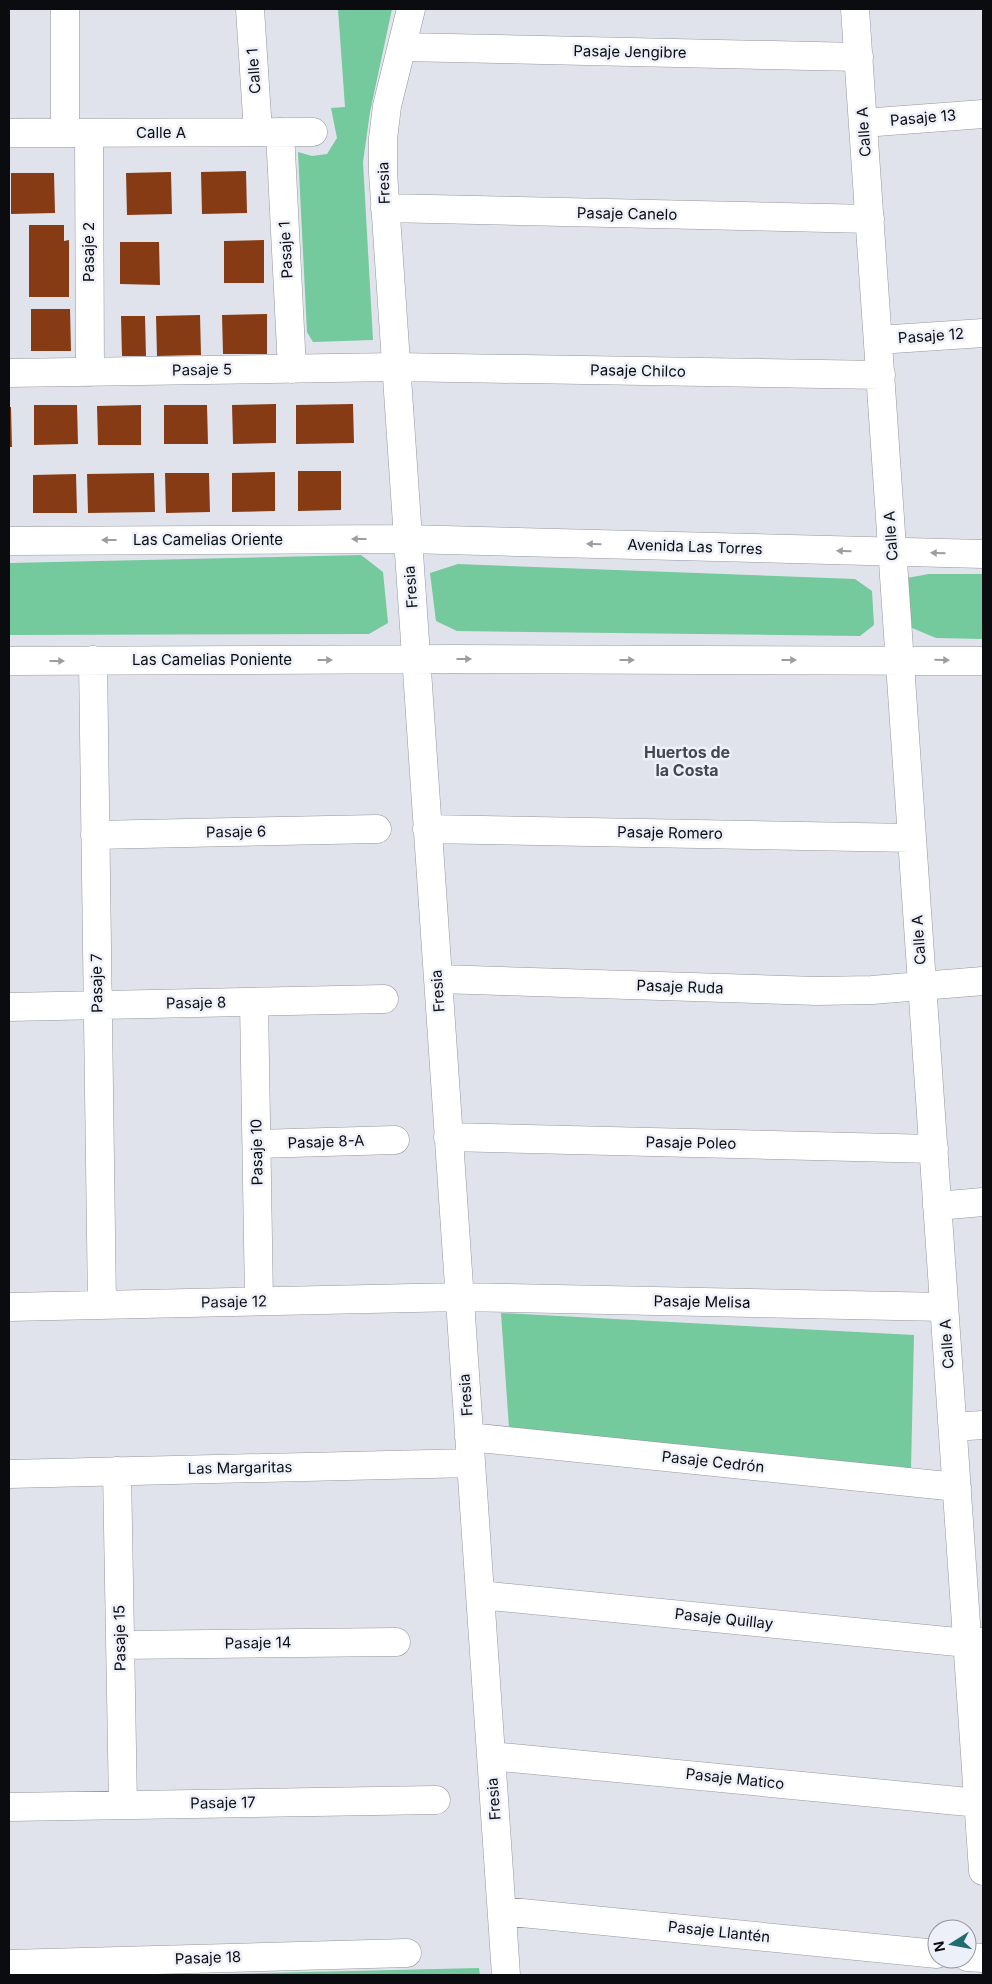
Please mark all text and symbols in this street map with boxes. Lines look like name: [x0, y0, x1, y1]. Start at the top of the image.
street label: Pasaje Jengibre: [573, 41, 687, 62]
street label: Calle 1: [242, 48, 265, 95]
street label: Pasaje 13: [889, 105, 957, 130]
street label: Calle A: [852, 106, 875, 158]
street label: Calle A: [136, 123, 186, 142]
street label: Fresia: [373, 161, 394, 205]
street label: Pasaje Canelo: [577, 203, 677, 224]
street label: Pasaje 1: [275, 221, 296, 279]
street label: Pasaje 2: [79, 222, 98, 282]
street label: Pasaje 12: [897, 324, 965, 347]
street label: Pasaje 5: [172, 359, 232, 380]
street label: Pasaje Chilco: [590, 360, 686, 381]
street label: Calle A: [879, 510, 902, 562]
street label: Las Camelias Oriente: [133, 530, 283, 549]
one-way arrow: [350, 535, 366, 543]
street label: Avenida Las Torres: [627, 535, 763, 558]
one-way arrow: [100, 536, 116, 544]
one-way arrow: [586, 540, 602, 548]
one-way arrow: [836, 547, 852, 555]
one-way arrow: [930, 549, 946, 557]
street label: Fresia: [400, 565, 421, 609]
street label: Las Camelias Poniente: [132, 650, 292, 669]
one-way arrow: [457, 655, 473, 663]
one-way arrow: [317, 656, 333, 664]
one-way arrow: [619, 656, 635, 664]
one-way arrow: [782, 656, 798, 664]
one-way arrow: [50, 657, 66, 665]
one-way arrow: [934, 657, 950, 665]
district label: Huertos de la Costa: [644, 742, 730, 780]
street label: Pasaje 6: [206, 821, 266, 842]
street label: Pasaje Romero: [617, 822, 723, 843]
street label: Calle A: [907, 914, 930, 966]
street label: Pasaje 7: [86, 953, 107, 1013]
street label: Fresia: [427, 969, 448, 1013]
street label: Pasaje Ruda: [636, 975, 724, 998]
street label: Pasaje 8: [166, 992, 226, 1013]
street label: Pasaje 10: [246, 1119, 267, 1185]
street label: Pasaje 8-A: [287, 1131, 365, 1152]
street label: Pasaje Poleo: [645, 1132, 737, 1153]
street label: Pasaje 12: [201, 1291, 267, 1312]
street label: Pasaje Melisa: [653, 1291, 751, 1312]
street label: Calle A: [935, 1318, 958, 1370]
street label: Fresia: [455, 1373, 476, 1417]
street label: Pasaje Cedrón: [661, 1447, 765, 1476]
street label: Las Margaritas: [187, 1457, 293, 1478]
street label: Pasaje Quillay: [674, 1604, 775, 1633]
street label: Pasaje 15: [109, 1605, 130, 1671]
street label: Pasaje 14: [224, 1632, 292, 1653]
street label: Pasaje Matico: [685, 1764, 785, 1793]
street label: Fresia: [483, 1777, 504, 1821]
street label: Pasaje 17: [190, 1792, 256, 1813]
street label: Pasaje Llantén: [667, 1917, 771, 1946]
north arrow: [927, 1919, 977, 1969]
text: N: [929, 1940, 948, 1953]
street label: Pasaje 18: [175, 1947, 241, 1968]

